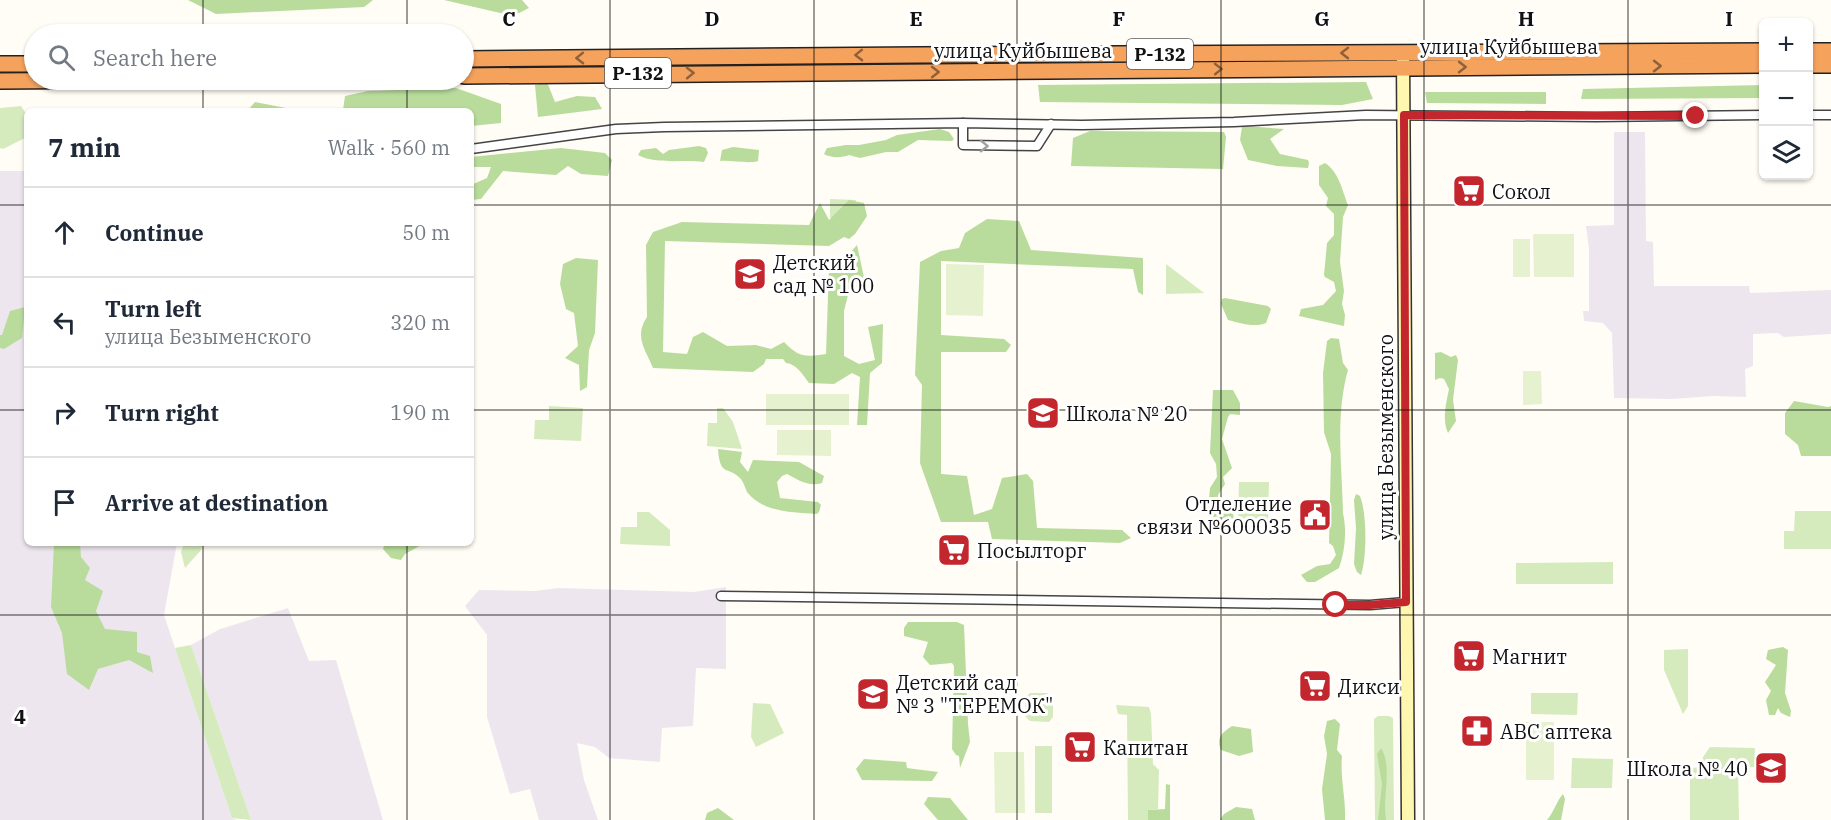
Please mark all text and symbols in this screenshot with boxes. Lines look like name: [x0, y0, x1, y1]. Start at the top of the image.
text: C: [502, 5, 516, 32]
text: D: [704, 5, 720, 32]
text: E: [909, 5, 923, 32]
text: F: [1113, 5, 1125, 32]
text: G: [1314, 5, 1330, 32]
text: H: [1518, 5, 1534, 32]
text: I: [1725, 5, 1733, 32]
map controls: [1759, 18, 1813, 180]
button: +: [1759, 18, 1813, 72]
search box: [24, 24, 474, 90]
street label: улица Куйбышева: [1420, 33, 1598, 60]
street label: улица Куйбышева: [934, 37, 1112, 64]
road number: Р-132: [1127, 39, 1193, 69]
icon: search: [45, 41, 78, 74]
text: Search here: [93, 43, 217, 72]
one-way arrow: [1340, 47, 1349, 59]
one-way arrow: [855, 49, 864, 61]
one-way arrow: [576, 52, 585, 64]
road number: Р-132: [605, 58, 671, 88]
one-way arrow: [1652, 60, 1661, 72]
one-way arrow: [1457, 61, 1466, 73]
one-way arrow: [1214, 63, 1223, 75]
one-way arrow: [930, 66, 939, 78]
one-way arrow: [685, 67, 694, 79]
button: −: [1759, 72, 1813, 126]
route end: [1682, 102, 1708, 128]
button: layers: [1759, 126, 1813, 180]
text: 7 min: [48, 130, 121, 164]
text: Walk · 560 m: [328, 134, 450, 161]
one-way arrow: [980, 139, 989, 152]
supermarket icon: Сокол: [1451, 173, 1487, 209]
place label: Сокол: [1492, 178, 1551, 205]
icon: ahead: [48, 216, 81, 249]
text: Continue: [105, 218, 204, 247]
text: 50 m: [402, 219, 450, 246]
place label: Детский сад № 100: [773, 249, 874, 299]
school or university icon: Детский сад № 100: [732, 256, 768, 292]
text: Turn left: [105, 294, 201, 323]
icon: left: [48, 306, 81, 339]
text: 320 m: [390, 309, 450, 336]
text: улица Безыменского: [105, 323, 311, 350]
street label: улица Безыменского: [1372, 334, 1399, 540]
school or university icon: Школа № 20: [1025, 395, 1061, 431]
icon: right: [48, 396, 81, 429]
text: Turn right: [105, 398, 219, 427]
text: 190 m: [390, 399, 450, 426]
place label: Школа № 20: [1066, 400, 1187, 427]
icon: arrive: [48, 486, 81, 519]
text: Arrive at destination: [105, 488, 328, 517]
place label: Отделение связи №600035: [1137, 490, 1292, 540]
public building icon: Отделение связи №600035: [1297, 497, 1333, 533]
supermarket icon: Посылторг: [936, 532, 972, 568]
place label: Посылторг: [977, 537, 1087, 564]
route start: [1322, 591, 1348, 617]
supermarket icon: Магнит: [1451, 638, 1487, 674]
place label: Магнит: [1492, 643, 1567, 670]
supermarket icon: Дикси: [1297, 668, 1333, 704]
place label: Детский сад № 3 "ТЕРЕМОК": [896, 669, 1053, 719]
place label: Дикси: [1338, 673, 1400, 700]
school or university icon: Детский сад № 3 "ТЕРЕМОК": [855, 676, 891, 712]
text: 4: [14, 703, 26, 730]
pharmacy icon: АВС аптека: [1459, 713, 1495, 749]
place label: АВС аптека: [1500, 718, 1613, 745]
supermarket icon: Капитан: [1062, 729, 1098, 765]
place label: Капитан: [1103, 734, 1188, 761]
school or university icon: Школа № 40: [1753, 750, 1789, 786]
place label: Школа № 40: [1627, 755, 1748, 782]

